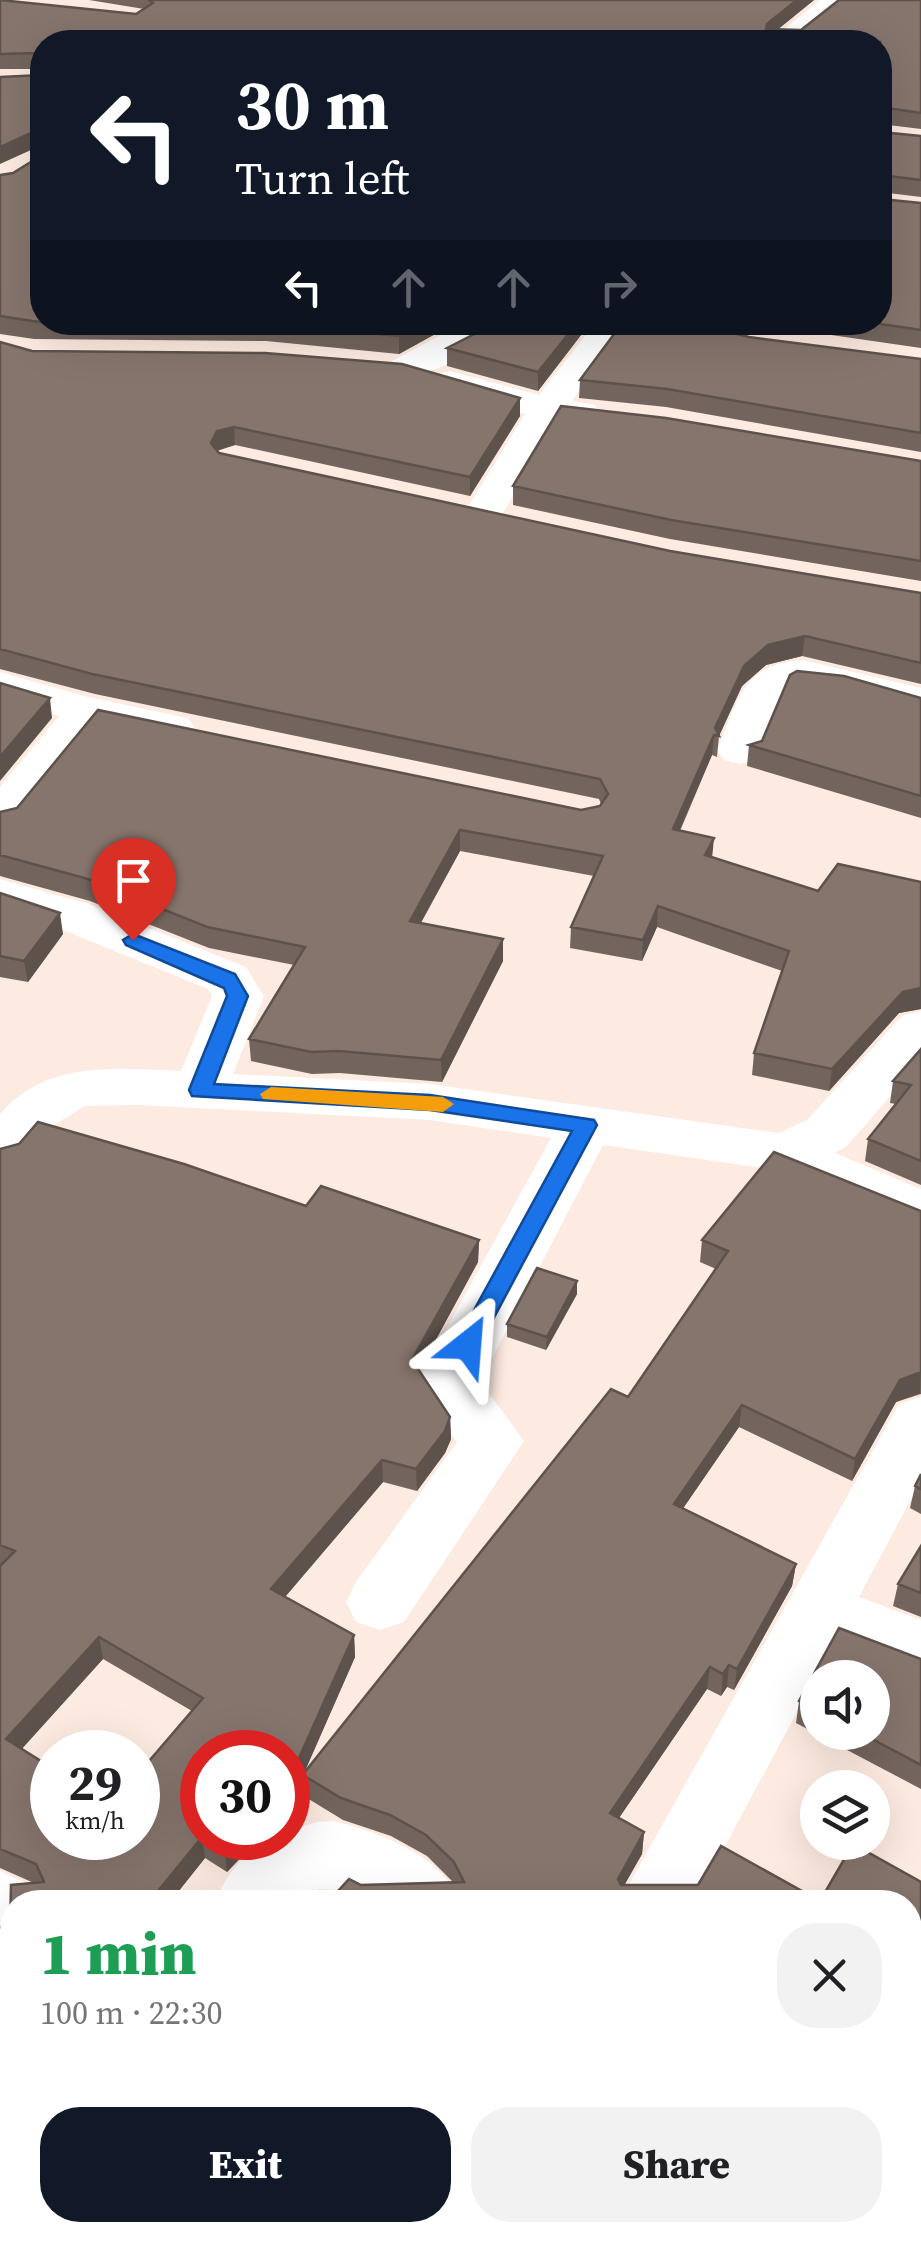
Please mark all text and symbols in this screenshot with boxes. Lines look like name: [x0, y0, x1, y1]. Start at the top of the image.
text: 30 m: [235, 56, 389, 152]
icon: left: [70, 70, 200, 200]
text: Turn left: [235, 147, 409, 209]
icon: left: [276, 260, 331, 315]
icon: ahead: [381, 260, 436, 315]
icon: ahead: [486, 260, 541, 315]
icon: right: [591, 260, 646, 315]
pin: [91, 838, 176, 941]
icon: arrive: [106, 853, 161, 908]
position arrow: [416, 1293, 520, 1397]
map controls: [800, 1660, 890, 1860]
button: sound: [800, 1660, 890, 1750]
speed limit sign: 30: [180, 1730, 310, 1860]
text: 29: [68, 1748, 122, 1817]
button: layers: [800, 1770, 890, 1860]
text: km/h: [65, 1803, 125, 1837]
text: 1 min: [40, 1912, 196, 1994]
button: close: [777, 1923, 882, 2028]
text: 100 m · 22:30: [40, 1991, 222, 2035]
button: Exit: [40, 2107, 451, 2222]
button: Share: [471, 2107, 882, 2222]

